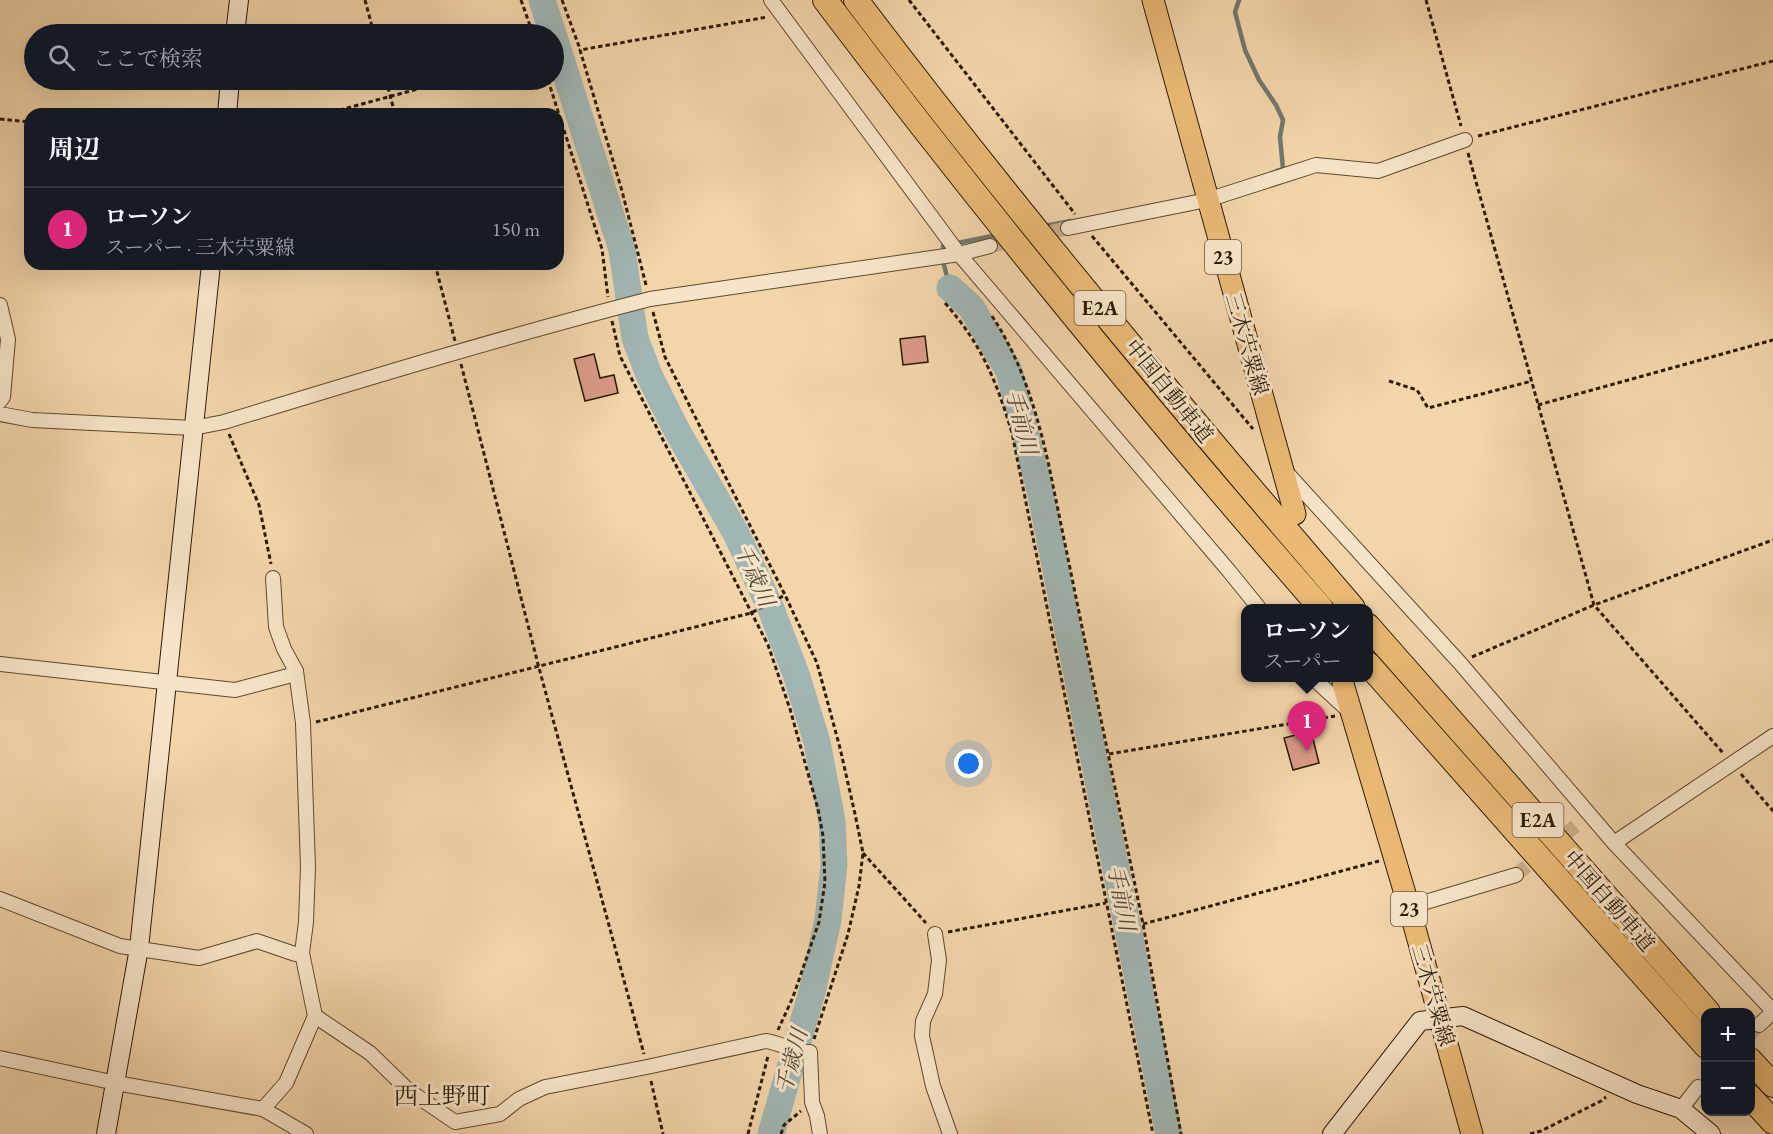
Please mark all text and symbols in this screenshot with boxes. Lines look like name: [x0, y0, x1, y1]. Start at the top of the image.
search box: [24, 24, 564, 90]
icon: search: [45, 41, 78, 74]
text: ここで検索: [93, 44, 203, 73]
text: 周辺: [48, 132, 100, 166]
text: ローソン: [105, 202, 192, 231]
text: 1: [62, 216, 73, 242]
text: 150 m: [492, 216, 540, 242]
text: スーパー · 三木宍粟線: [105, 234, 295, 260]
road number: 23: [1205, 240, 1241, 274]
street label: 三木宍粟線: [1220, 290, 1275, 398]
road number: E2A: [1074, 291, 1126, 325]
street label: 中国自動車道: [1119, 333, 1220, 448]
water label: 手前川: [999, 386, 1045, 460]
water label: 千歳川: [728, 539, 782, 613]
popup: [1241, 604, 1373, 682]
text: ローソン: [1263, 616, 1351, 645]
text: スーパー: [1263, 648, 1341, 674]
pin: 1: [1288, 702, 1326, 751]
your location: [954, 749, 983, 778]
road number: E2A: [1512, 803, 1564, 837]
street label: 中国自動車道: [1558, 844, 1661, 957]
water label: 手前川: [1101, 863, 1142, 935]
road number: 23: [1391, 892, 1427, 926]
street label: 三木宍粟線: [1406, 941, 1461, 1049]
map controls: [1701, 1008, 1755, 1116]
button: +: [1701, 1008, 1755, 1062]
water label: 千歳川: [769, 1024, 815, 1097]
button: −: [1701, 1062, 1755, 1116]
district label: 西上野町: [394, 1080, 490, 1111]

